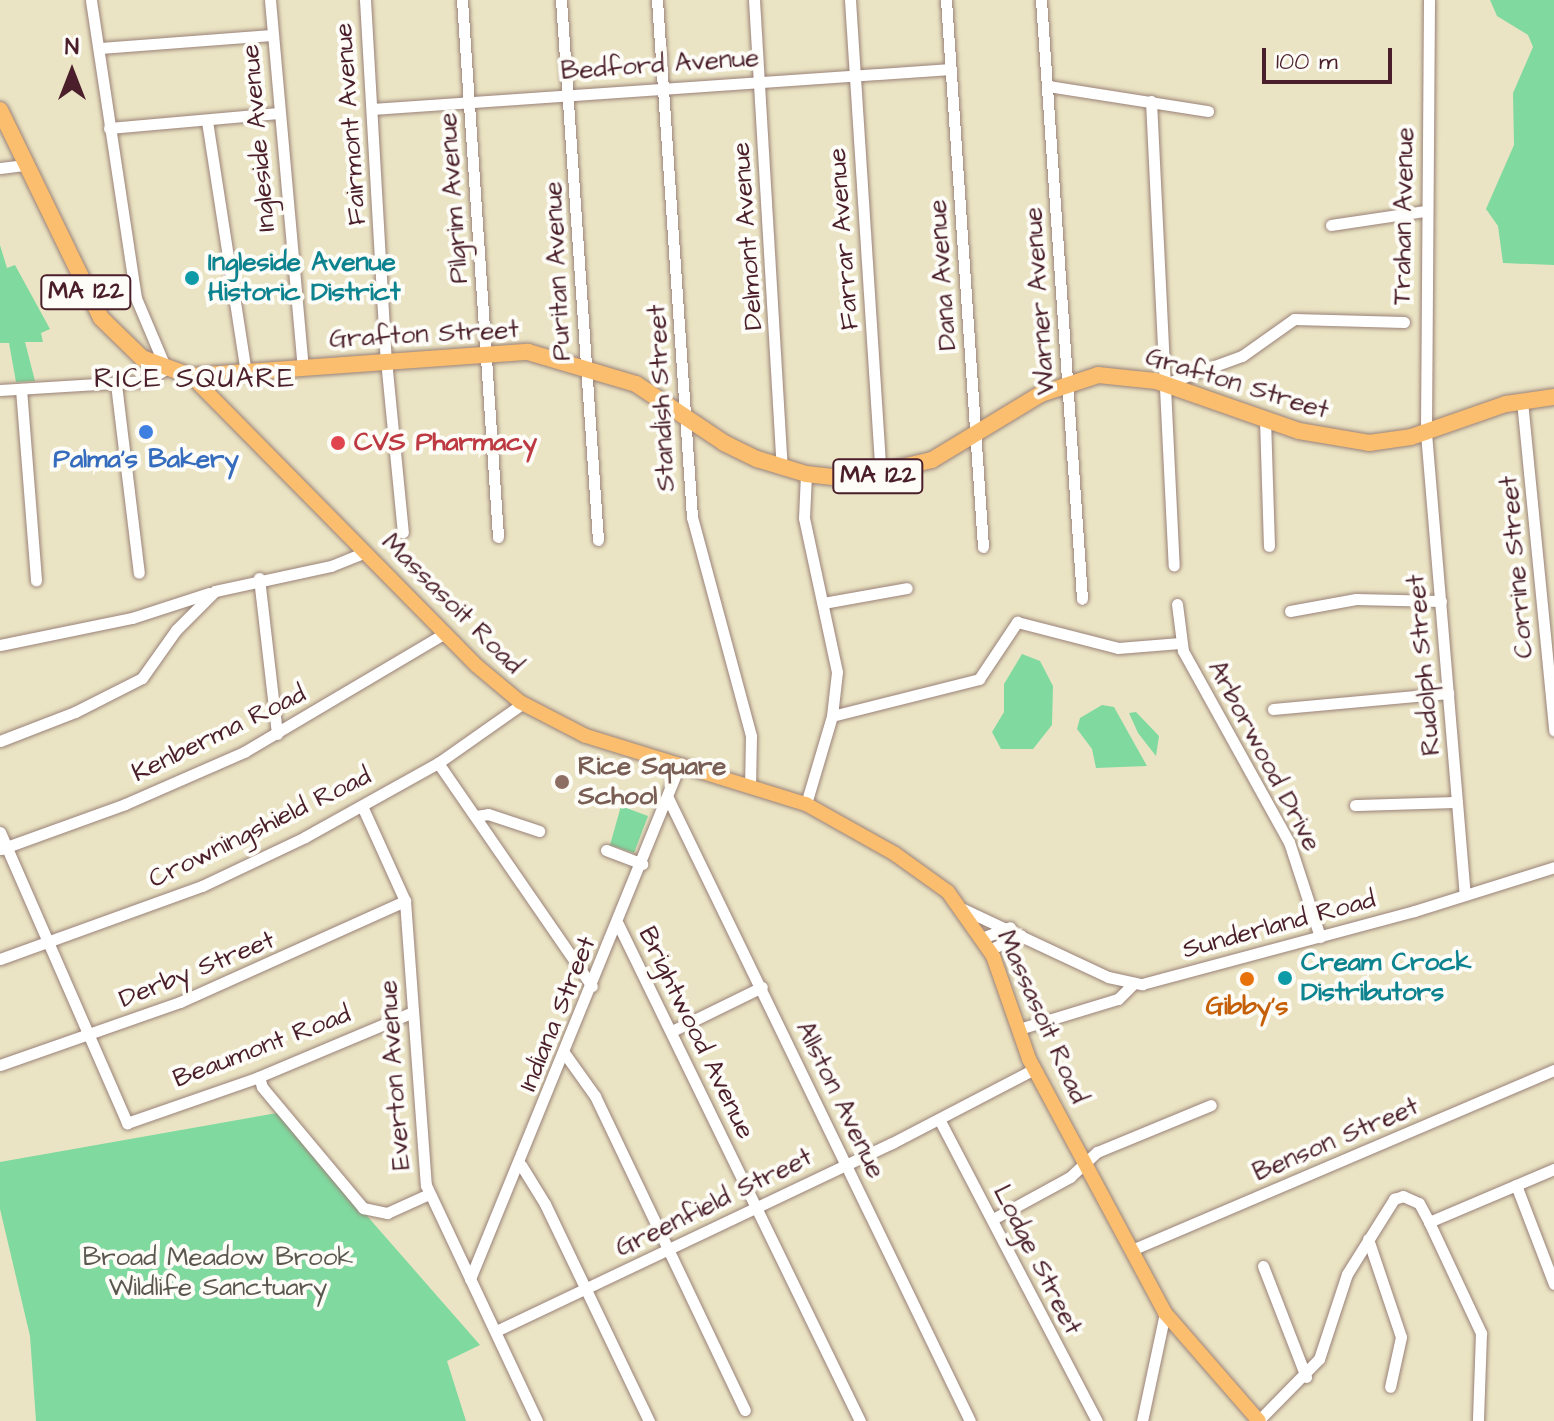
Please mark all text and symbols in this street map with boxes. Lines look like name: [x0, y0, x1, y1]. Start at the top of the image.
street label: Fairmont Avenue: [328, 22, 374, 226]
north arrow: [32, 32, 112, 112]
text: N: [65, 32, 79, 63]
scale bar: [1266, 32, 1396, 82]
street label: Ingleside Avenue: [235, 43, 283, 233]
street label: Bedford Avenue: [560, 43, 760, 87]
text: 100 m: [1276, 45, 1338, 79]
street label: Pilgrim Avenue: [432, 111, 476, 285]
street label: Trahan Avenue: [1387, 127, 1421, 305]
street label: Delmont Avenue: [726, 141, 770, 331]
street label: Farrar Avenue: [822, 147, 866, 331]
street label: Puritan Avenue: [538, 180, 578, 362]
street label: Dana Avenue: [922, 198, 964, 352]
street label: Warner Avenue: [1018, 206, 1062, 396]
place label: Ingleside Avenue Historic District: [208, 247, 401, 308]
marker: Ingleside Avenue Historic District: [183, 269, 201, 287]
road number: MA 122: [40, 272, 132, 312]
street label: Standish Street: [642, 304, 682, 492]
street label: Grafton Street: [328, 314, 520, 356]
street label: Grafton Street: [1142, 341, 1332, 427]
district label: RICE SQUARE: [94, 362, 296, 396]
marker: Palma's Bakery: [137, 423, 155, 441]
place label: CVS Pharmacy: [354, 427, 537, 459]
marker: CVS Pharmacy: [329, 434, 347, 452]
place label: Palma's Bakery: [53, 444, 239, 476]
road number: MA 122: [832, 456, 924, 496]
street label: Corrine Street: [1493, 474, 1541, 660]
street label: Massasoit Road: [375, 527, 529, 681]
street label: Rudolph Street: [1401, 573, 1447, 757]
street label: Arborwood Drive: [1201, 655, 1327, 857]
street label: Kenberma Road: [127, 678, 311, 790]
place label: Rice Square School: [578, 751, 726, 812]
street label: Crowningshield Road: [144, 761, 376, 895]
marker: Rice Square School: [553, 773, 571, 791]
street label: Sunderland Road: [1179, 884, 1379, 966]
street label: Brightwood Avenue: [631, 922, 761, 1144]
street label: Derby Street: [115, 925, 279, 1015]
street label: Massasoit Road: [990, 926, 1094, 1108]
street label: Indiana Street: [513, 932, 603, 1096]
place label: Cream Crock Distributors: [1301, 947, 1471, 1008]
marker: Cream Crock Distributors: [1276, 969, 1294, 987]
marker: Gibby's: [1238, 970, 1256, 988]
street label: Everton Avenue: [373, 979, 417, 1171]
place label: Gibby's: [1206, 991, 1288, 1023]
street label: Beaumont Road: [169, 999, 355, 1095]
street label: Allston Avenue: [789, 1016, 891, 1184]
street label: Benson Street: [1249, 1091, 1423, 1189]
street label: Greenfield Street: [611, 1142, 817, 1264]
street label: Lodge Street: [986, 1180, 1088, 1340]
park label: Broad Meadow Brook Wildlife Sanctuary: [83, 1242, 353, 1304]

